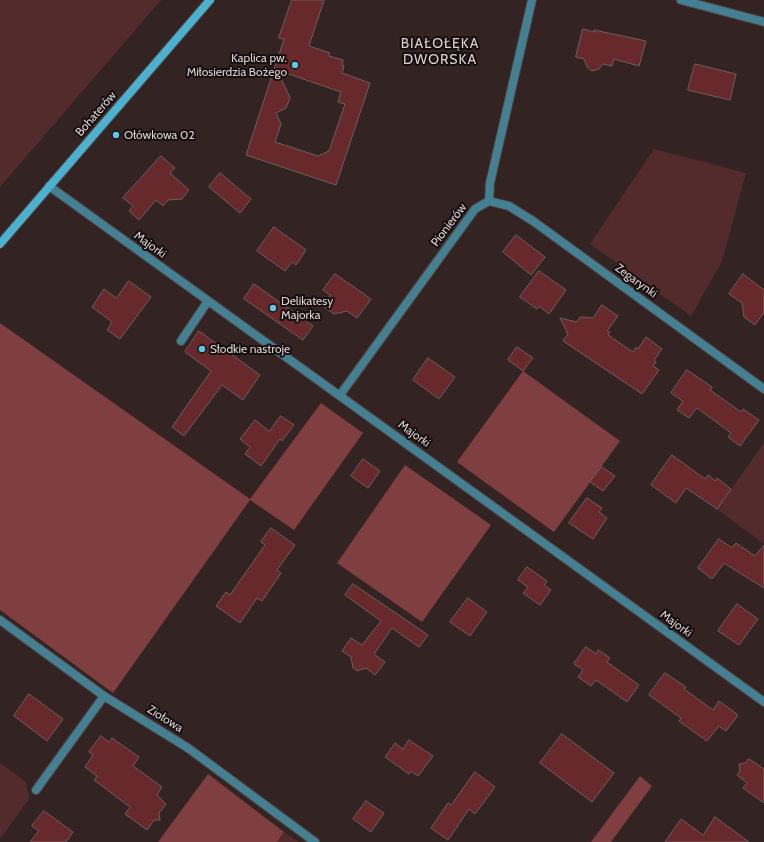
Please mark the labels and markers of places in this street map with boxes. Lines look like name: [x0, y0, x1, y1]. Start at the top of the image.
place label: Kaplica pw. Miłosierdzia Bożego: [187, 51, 287, 79]
marker: Kaplica pw. Miłosierdzia Bożego: [290, 60, 300, 70]
place label: Ołówkowa 02: [124, 128, 195, 142]
marker: Ołówkowa 02: [111, 130, 121, 140]
place label: Delikatesy Majorka: [281, 294, 333, 322]
marker: Delikatesy Majorka: [268, 303, 278, 313]
place label: Słodkie nastroje: [210, 342, 290, 356]
marker: Słodkie nastroje: [197, 344, 207, 354]

